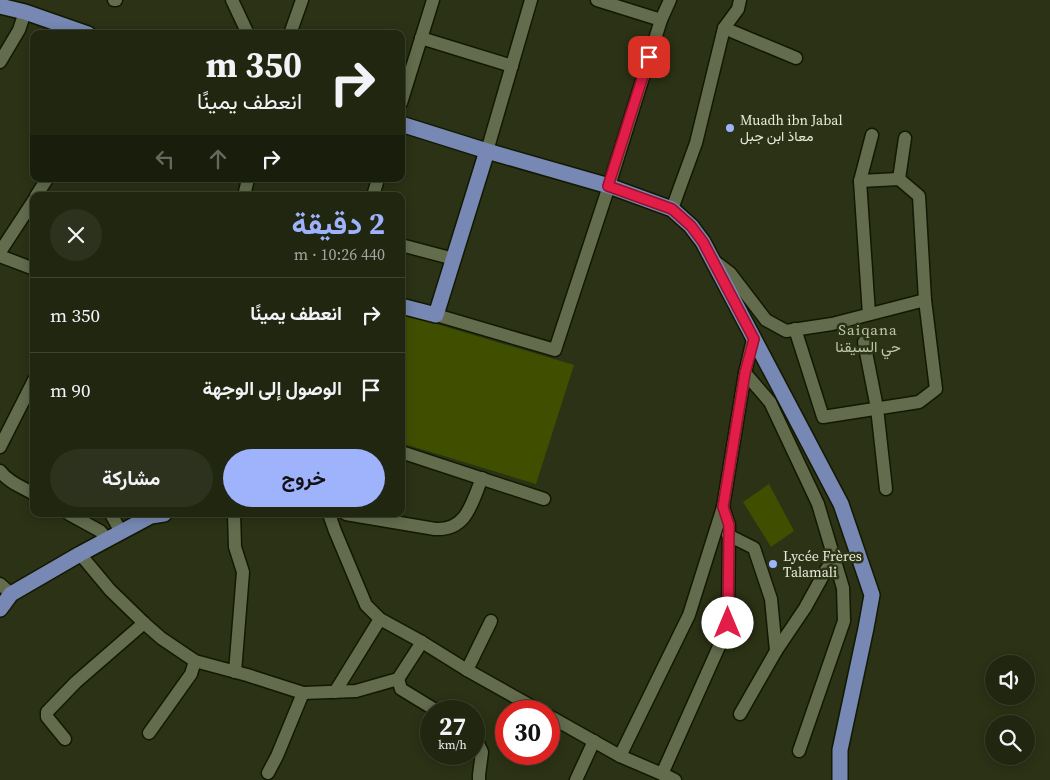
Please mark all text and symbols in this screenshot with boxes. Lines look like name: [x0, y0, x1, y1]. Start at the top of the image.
pin: [628, 36, 670, 78]
text: 350 m: [206, 41, 302, 89]
icon: arrive: [635, 43, 663, 71]
icon: right: [320, 50, 385, 115]
text: انعطف يمينًا: [197, 86, 302, 116]
place label: Muadh ibn Jabal معاذ ابن جبل: [740, 110, 843, 146]
marker: Muadh ibn Jabal معاذ ابن جبل: [724, 122, 736, 134]
icon: left: [151, 145, 179, 173]
icon: ahead: [204, 145, 232, 173]
icon: right: [257, 145, 285, 173]
text: 2 دقيقة: [292, 203, 385, 244]
button: close: [50, 209, 102, 261]
text: 440 m · 10:26: [294, 243, 385, 265]
text: انعطف يمينًا: [250, 300, 342, 326]
icon: right: [357, 301, 385, 329]
text: 350 m: [50, 302, 100, 328]
district label: Saiqana حي السيقنا: [835, 319, 901, 360]
text: الوصول إلى الوجهة: [203, 375, 342, 401]
icon: arrive: [357, 376, 385, 404]
text: 90 m: [50, 377, 91, 403]
button: مشاركة: [50, 449, 213, 507]
button: خروج: [223, 449, 385, 507]
place label: Lycée Frères Talamali: [783, 546, 862, 582]
marker: Lycée Frères Talamali: [767, 558, 779, 570]
position arrow: [701, 596, 753, 648]
map controls: [985, 655, 1035, 765]
button: sound: [985, 655, 1035, 705]
speed limit sign: 30: [495, 700, 560, 765]
text: 27: [439, 709, 466, 743]
button: search: [985, 715, 1035, 765]
text: km/h: [438, 737, 467, 753]

